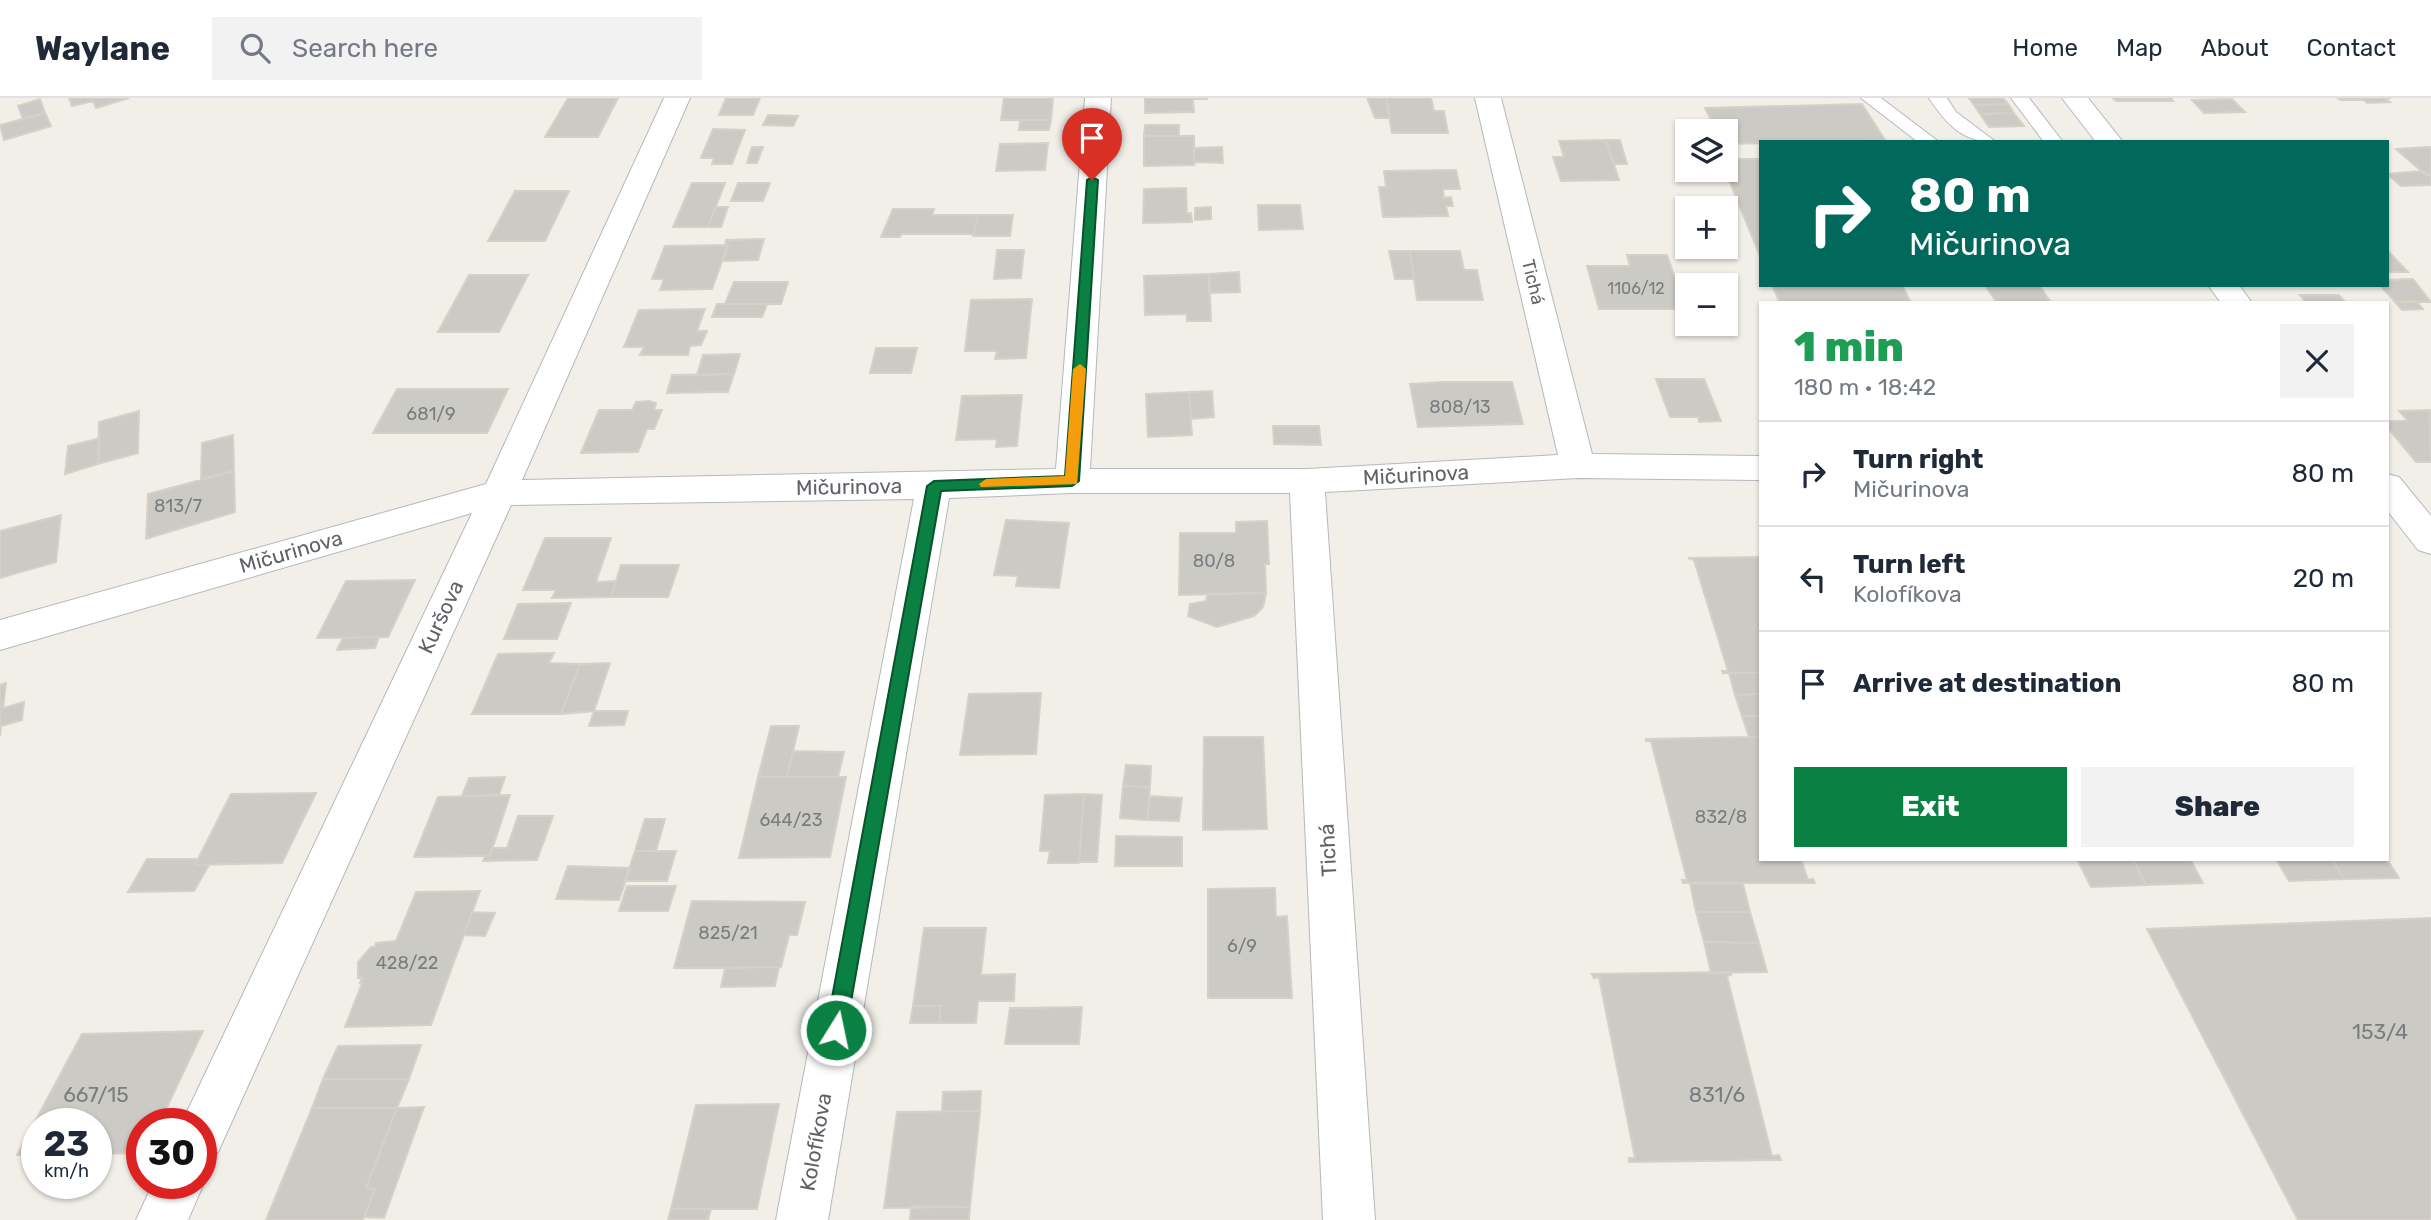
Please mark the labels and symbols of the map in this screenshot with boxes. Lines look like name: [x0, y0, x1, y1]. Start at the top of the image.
pin: [1062, 108, 1122, 180]
street label: Tichá: [1517, 257, 1549, 307]
house number: 1106/12: [1607, 279, 1665, 298]
house number: 808/13: [1429, 396, 1491, 418]
house number: 681/9: [406, 403, 456, 425]
street label: Mičurinova: [1362, 459, 1470, 490]
street label: Mičurinova: [796, 473, 902, 500]
house number: 813/7: [154, 495, 202, 517]
street label: Mičurinova: [236, 525, 345, 578]
house number: 80/8: [1193, 550, 1235, 572]
street label: Kuršova: [413, 576, 468, 657]
house number: 832/8: [1695, 806, 1747, 828]
house number: 644/23: [760, 809, 822, 831]
street label: Tichá: [1314, 823, 1341, 877]
house number: 825/21: [698, 922, 758, 944]
house number: 6/9: [1227, 935, 1257, 957]
house number: 428/22: [376, 952, 438, 974]
position arrow: [799, 993, 873, 1067]
house number: 153/4: [2352, 1019, 2408, 1044]
house number: 667/15: [63, 1082, 129, 1107]
house number: 831/6: [1689, 1082, 1745, 1107]
street label: Kolofíkova: [795, 1091, 836, 1193]
speed limit sign: 30: [126, 1108, 217, 1199]

